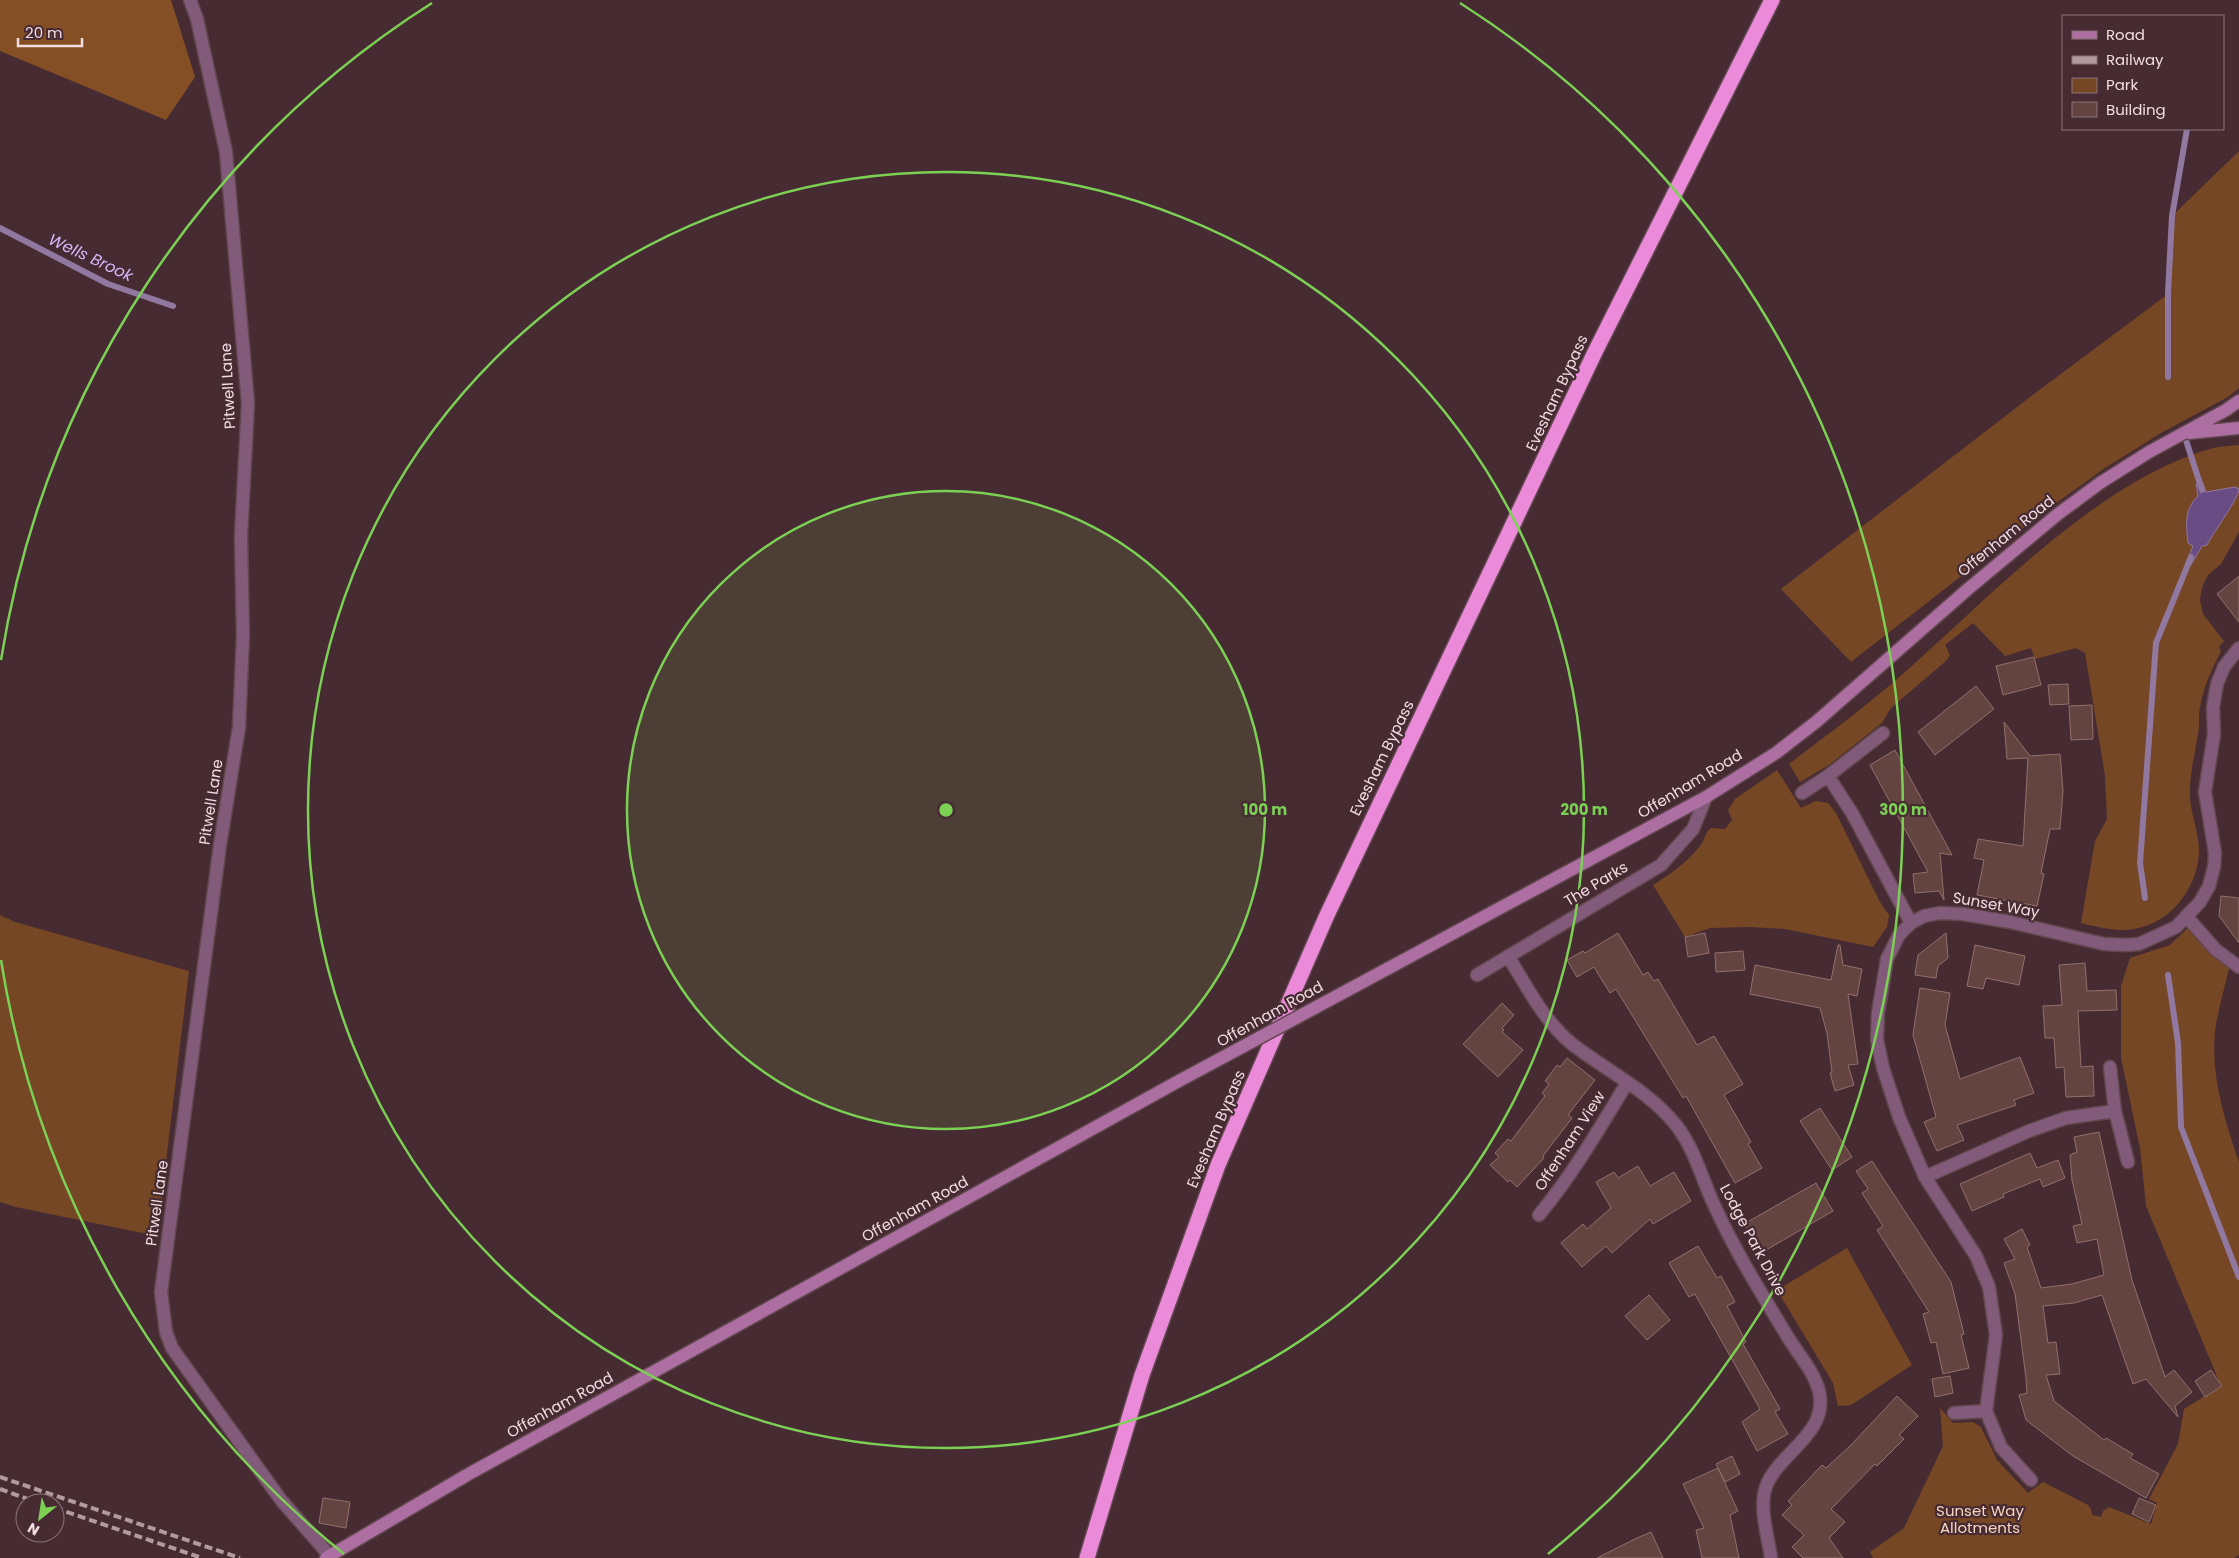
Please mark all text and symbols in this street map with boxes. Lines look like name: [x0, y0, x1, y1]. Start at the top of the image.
scale bar: [18, 15, 81, 47]
legend: [2062, 15, 2224, 130]
text: 20 m: [25, 22, 63, 43]
text: Road: [2106, 24, 2145, 45]
text: Railway: [2106, 49, 2164, 70]
text: Park: [2106, 74, 2138, 95]
text: Building: [2106, 99, 2166, 120]
water label: Wells Brook: [45, 228, 138, 287]
street label: Evesham Bypass: [1520, 331, 1593, 454]
street label: Pitwell Lane: [215, 342, 240, 430]
street label: Offenham Road: [1953, 490, 2058, 581]
street label: Evesham Bypass: [1344, 696, 1419, 819]
street label: Offenham Road: [1633, 744, 1746, 823]
street label: Pitwell Lane: [193, 758, 228, 846]
text: 100 m: [1243, 799, 1287, 820]
text: 200 m: [1560, 799, 1608, 820]
text: 300 m: [1879, 799, 1927, 820]
centre of rings: [937, 801, 955, 819]
street label: The Parks: [1560, 856, 1632, 911]
street label: Sunset Way: [1951, 887, 2042, 923]
street label: Offenham Road: [1213, 976, 1327, 1052]
street label: Evesham Bypass: [1181, 1067, 1250, 1191]
street label: Offenham View: [1529, 1086, 1610, 1195]
street label: Pitwell Lane: [140, 1159, 173, 1247]
street label: Offenham Road: [858, 1171, 972, 1247]
street label: Lodge Park Drive: [1715, 1180, 1792, 1299]
street label: Offenham Road: [503, 1367, 617, 1443]
north arrow: [15, 1493, 65, 1543]
park label: Sunset Way Allotments: [1936, 1500, 2024, 1538]
text: N: [24, 1518, 43, 1541]

